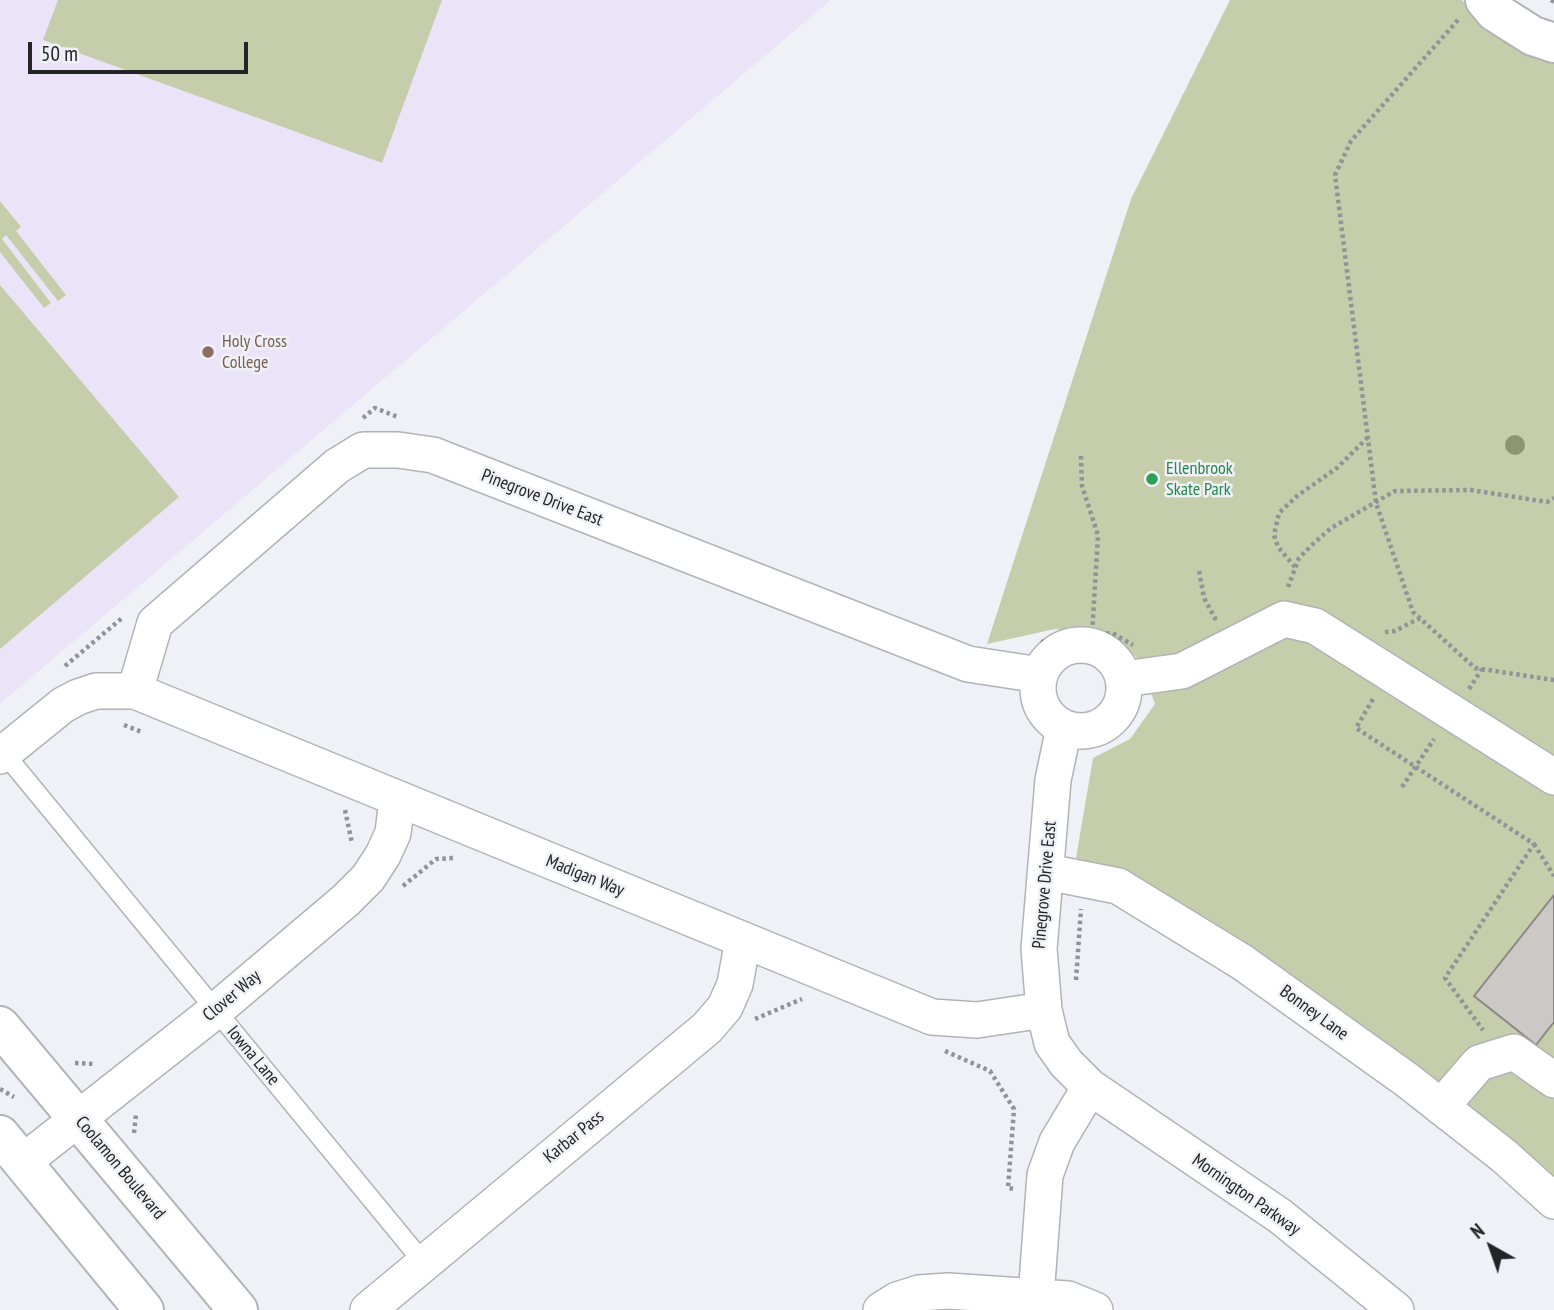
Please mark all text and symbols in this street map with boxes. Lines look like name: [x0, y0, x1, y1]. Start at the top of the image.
scale bar: [32, 28, 252, 72]
text: 50 m: [41, 40, 78, 67]
place label: Holy Cross College: [222, 331, 287, 374]
marker: Holy Cross College: [200, 344, 216, 360]
place label: Ellenbrook Skate Park: [1166, 458, 1233, 500]
street label: Pinegrove Drive East: [478, 465, 606, 531]
marker: Ellenbrook Skate Park: [1144, 471, 1160, 487]
street label: Pinegrove Drive East: [1029, 820, 1061, 950]
street label: Madigan Way: [543, 851, 627, 901]
street label: Clover Way: [199, 966, 265, 1026]
street label: Bonney Lane: [1275, 981, 1353, 1045]
street label: Iowna Lane: [222, 1022, 284, 1090]
street label: Karbar Pass: [539, 1106, 609, 1168]
street label: Coolamon Boulevard: [71, 1112, 169, 1224]
street label: Mornington Parkway: [1188, 1150, 1304, 1240]
north arrow: [1456, 1212, 1526, 1282]
text: N: [1466, 1218, 1489, 1243]

